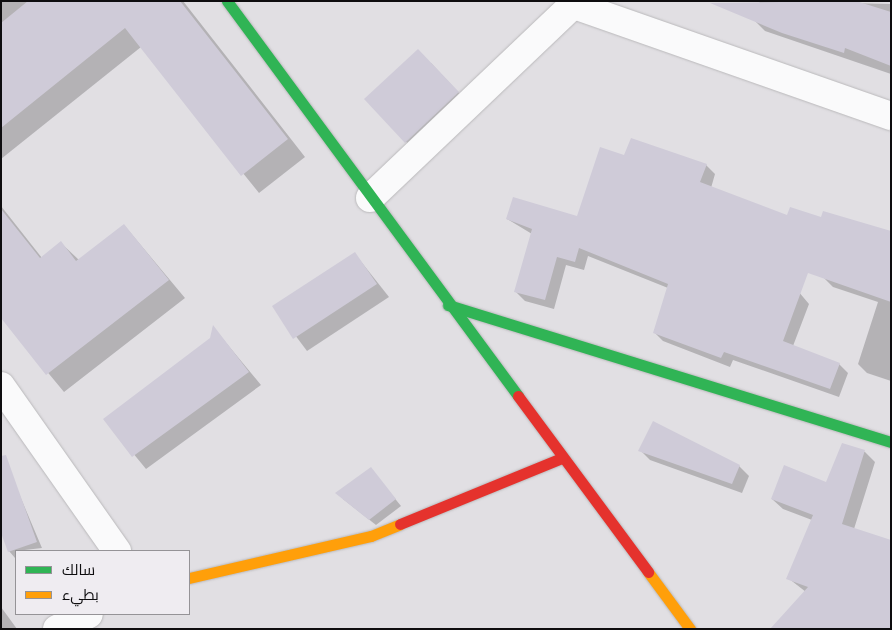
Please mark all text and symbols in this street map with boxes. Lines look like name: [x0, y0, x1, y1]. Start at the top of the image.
legend: [15, 550, 190, 615]
text: سالك: [62, 561, 95, 579]
text: بطيء: [62, 586, 99, 604]

